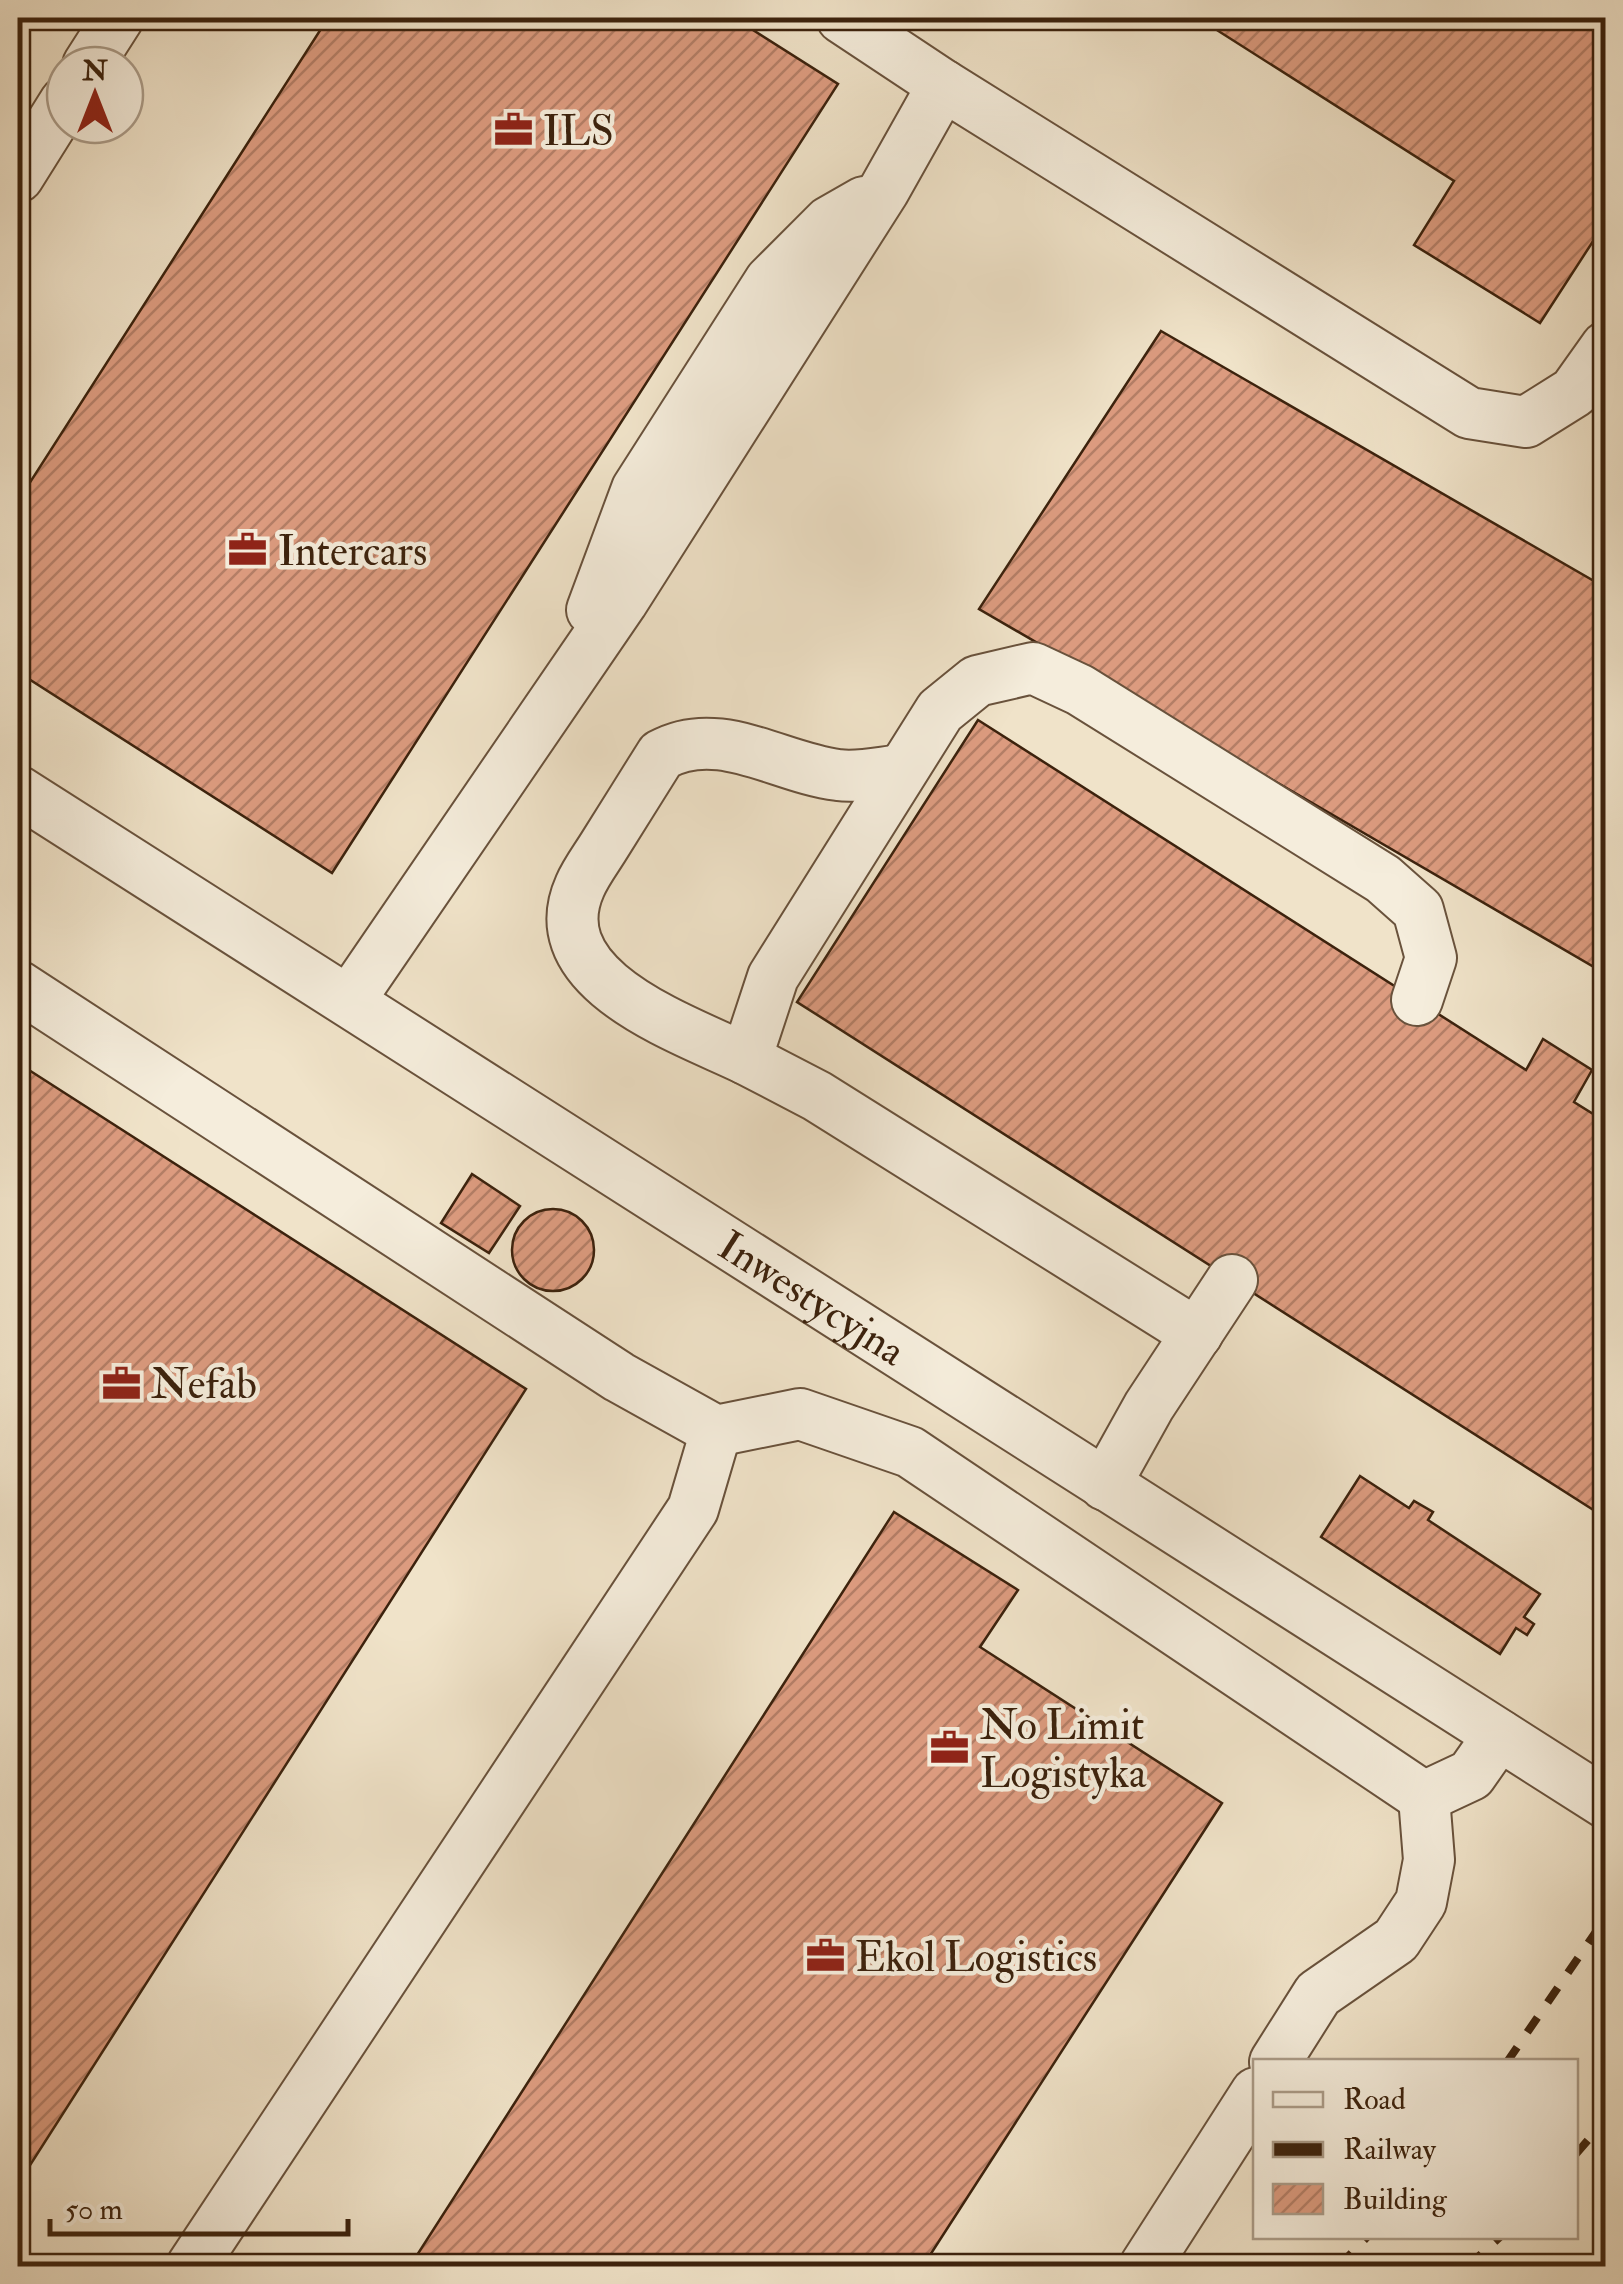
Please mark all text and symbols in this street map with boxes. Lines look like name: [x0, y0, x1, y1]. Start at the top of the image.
north arrow: [45, 45, 145, 145]
text: N: [81, 54, 108, 89]
place label: ILS: [543, 106, 614, 158]
office icon: ILS: [492, 109, 534, 151]
place label: Intercars: [278, 526, 427, 578]
office icon: Intercars: [227, 529, 269, 571]
street label: Inwestycyjna: [708, 1220, 915, 1378]
place label: Nefab: [151, 1359, 257, 1411]
office icon: Nefab: [100, 1362, 142, 1404]
place label: No Limit Logistyka: [980, 1700, 1147, 1800]
office icon: No Limit Logistyka: [929, 1727, 971, 1769]
place label: Ekol Logistics: [855, 1932, 1097, 1984]
office icon: Ekol Logistics: [804, 1935, 846, 1977]
legend: [1253, 2059, 1578, 2239]
text: Road: [1343, 2081, 1406, 2118]
text: Railway: [1343, 2131, 1437, 2168]
scale bar: [50, 2174, 348, 2236]
text: Building: [1343, 2181, 1448, 2218]
text: 50 m: [65, 2191, 123, 2228]

